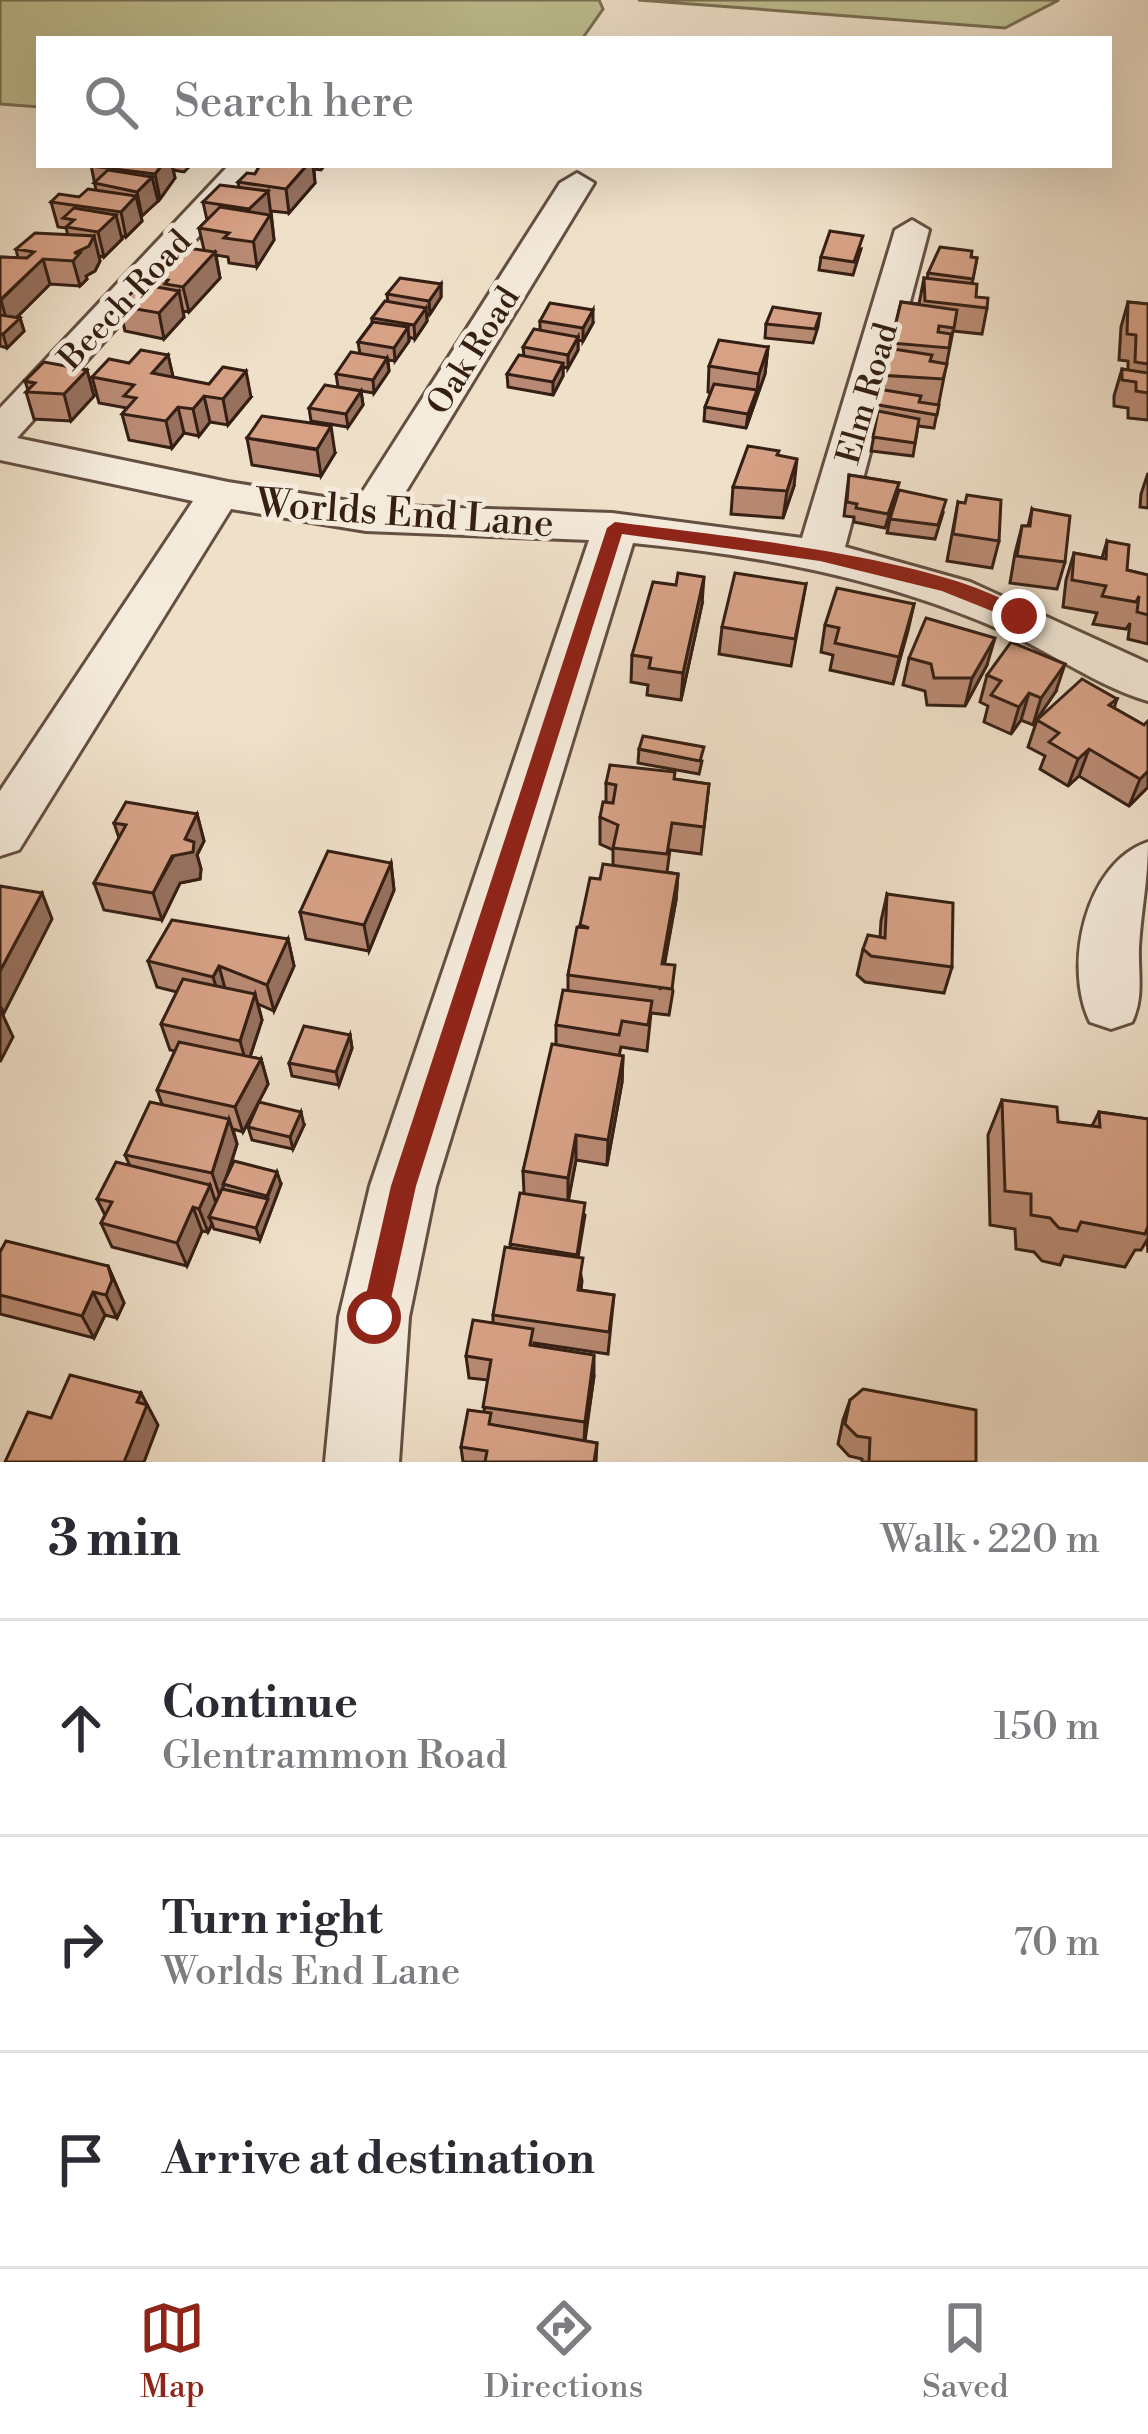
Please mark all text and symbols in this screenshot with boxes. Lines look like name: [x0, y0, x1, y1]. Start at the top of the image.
search box: [36, 36, 1112, 168]
icon: search: [78, 69, 144, 135]
text: Search here: [174, 74, 414, 131]
street label: Beech Road: [50, 222, 201, 380]
street label: Oak Road: [419, 280, 530, 423]
street label: Elm Road: [829, 318, 908, 469]
street label: Worlds End Lane: [252, 480, 555, 549]
route end: [992, 589, 1046, 643]
route start: [347, 1290, 401, 1344]
text: 3 min: [48, 1508, 181, 1572]
text: Walk · 220 m: [880, 1516, 1100, 1565]
text: Continue: [162, 1675, 358, 1732]
icon: ahead: [48, 1695, 114, 1761]
text: 150 m: [994, 1703, 1100, 1752]
text: Glentrammon Road: [162, 1732, 507, 1781]
text: Turn right: [162, 1891, 383, 1948]
icon: right: [48, 1911, 114, 1977]
text: 70 m: [1013, 1919, 1100, 1968]
text: Worlds End Lane: [162, 1948, 461, 1997]
icon: arrive: [48, 2127, 114, 2193]
text: Arrive at destination: [162, 2131, 595, 2188]
tab: Map: [139, 2295, 205, 2408]
tab: Directions: [484, 2295, 643, 2408]
tab: Saved: [922, 2295, 1009, 2408]

